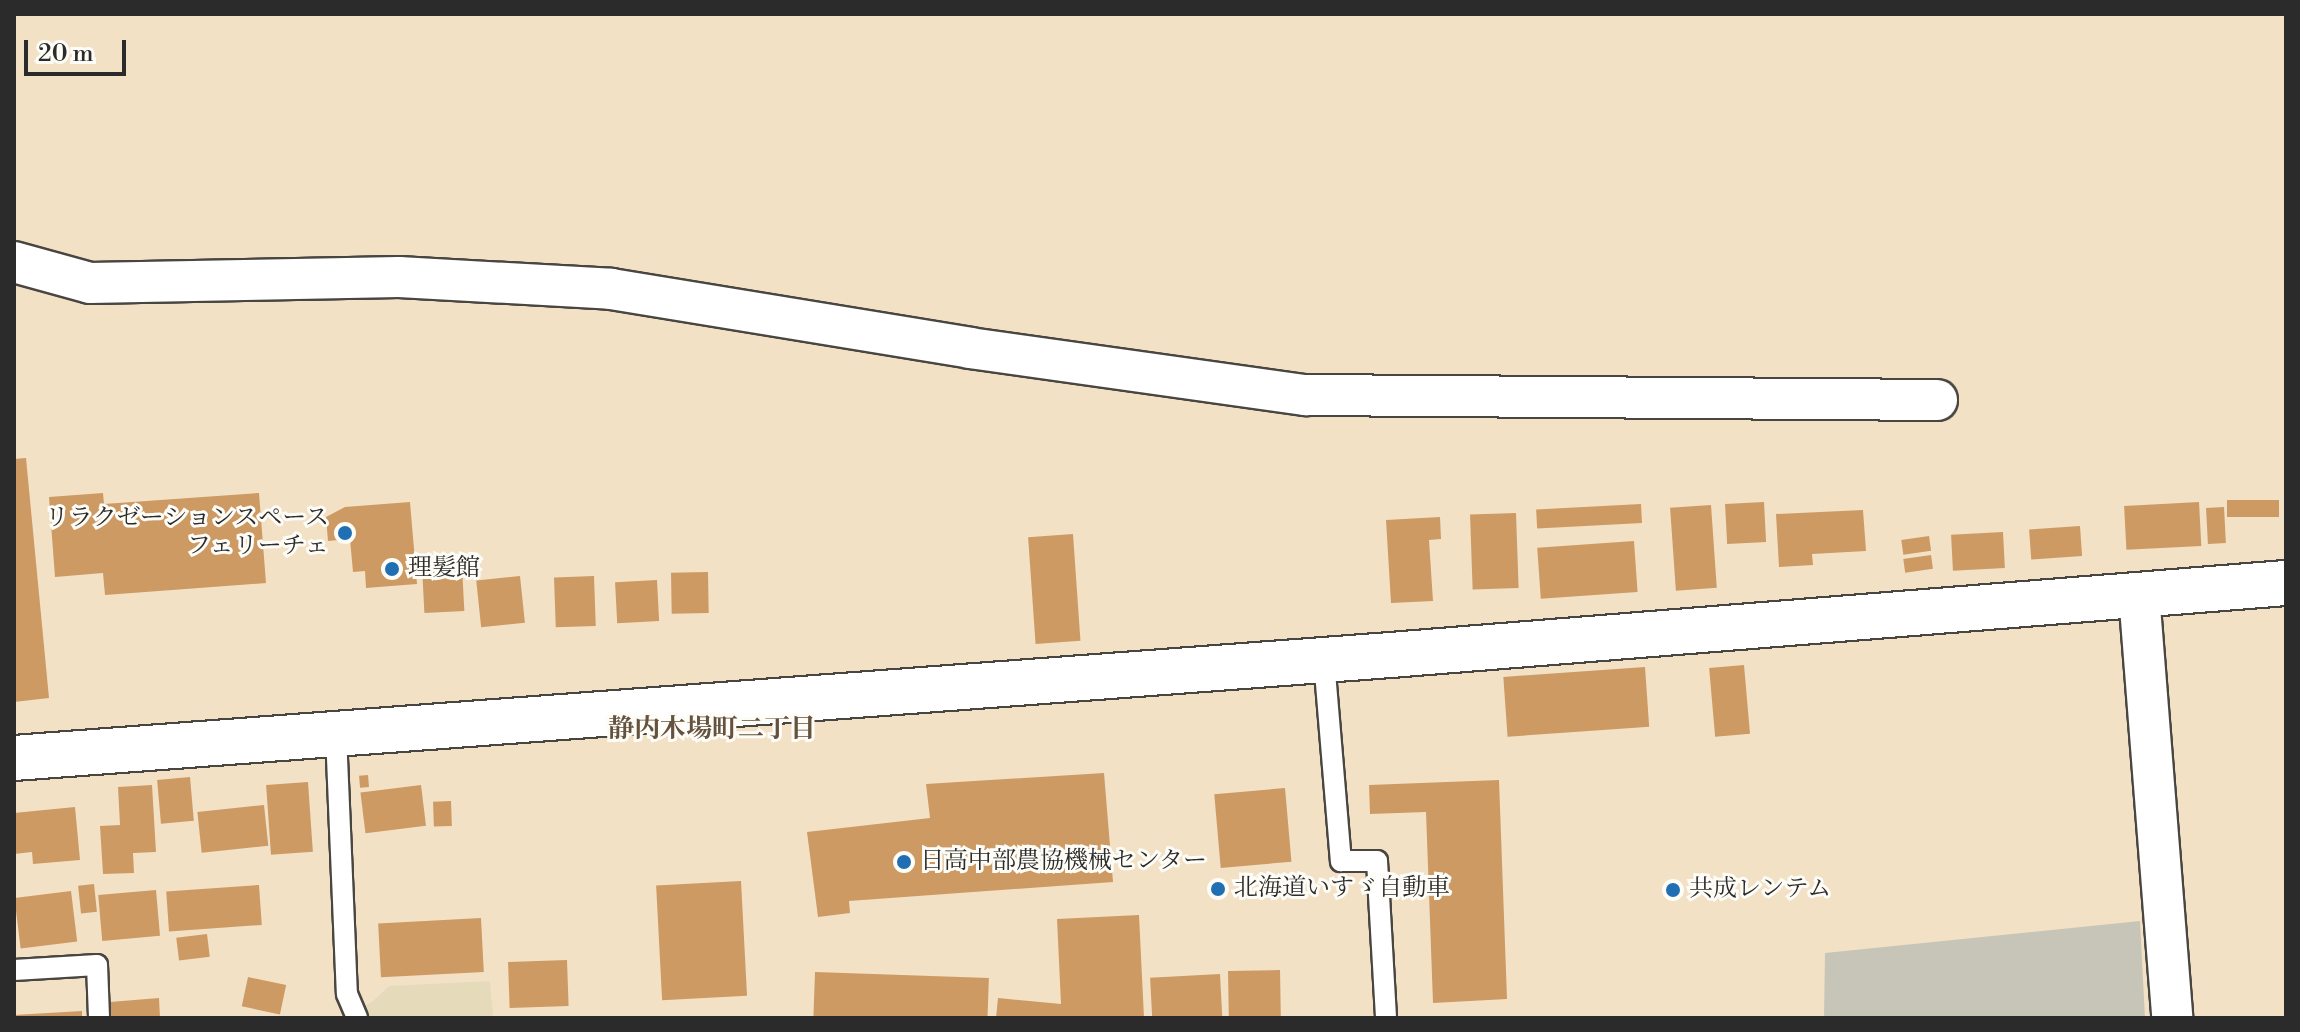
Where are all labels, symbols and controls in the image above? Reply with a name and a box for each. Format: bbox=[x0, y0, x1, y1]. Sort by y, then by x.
scale bar bbox=[28, 24, 130, 74]
text: 20 m bbox=[38, 39, 94, 69]
place label: リラクゼーションスペース フェリーチェ bbox=[42, 505, 329, 561]
marker: リラクゼーションスペース フェリーチェ bbox=[336, 524, 354, 542]
place label: 理髪館 bbox=[408, 555, 480, 583]
marker: 理髪館 bbox=[383, 560, 401, 578]
district label: 静内木場町二丁目 bbox=[608, 714, 816, 746]
place label: 日高中部農協機械センター bbox=[920, 848, 1208, 876]
marker: 日高中部農協機械センター bbox=[895, 853, 913, 871]
place label: 北海道いすゞ自動車 bbox=[1234, 875, 1450, 903]
place label: 共成レンテム bbox=[1689, 876, 1833, 904]
marker: 北海道いすゞ自動車 bbox=[1209, 880, 1227, 898]
marker: 共成レンテム bbox=[1664, 881, 1682, 899]

